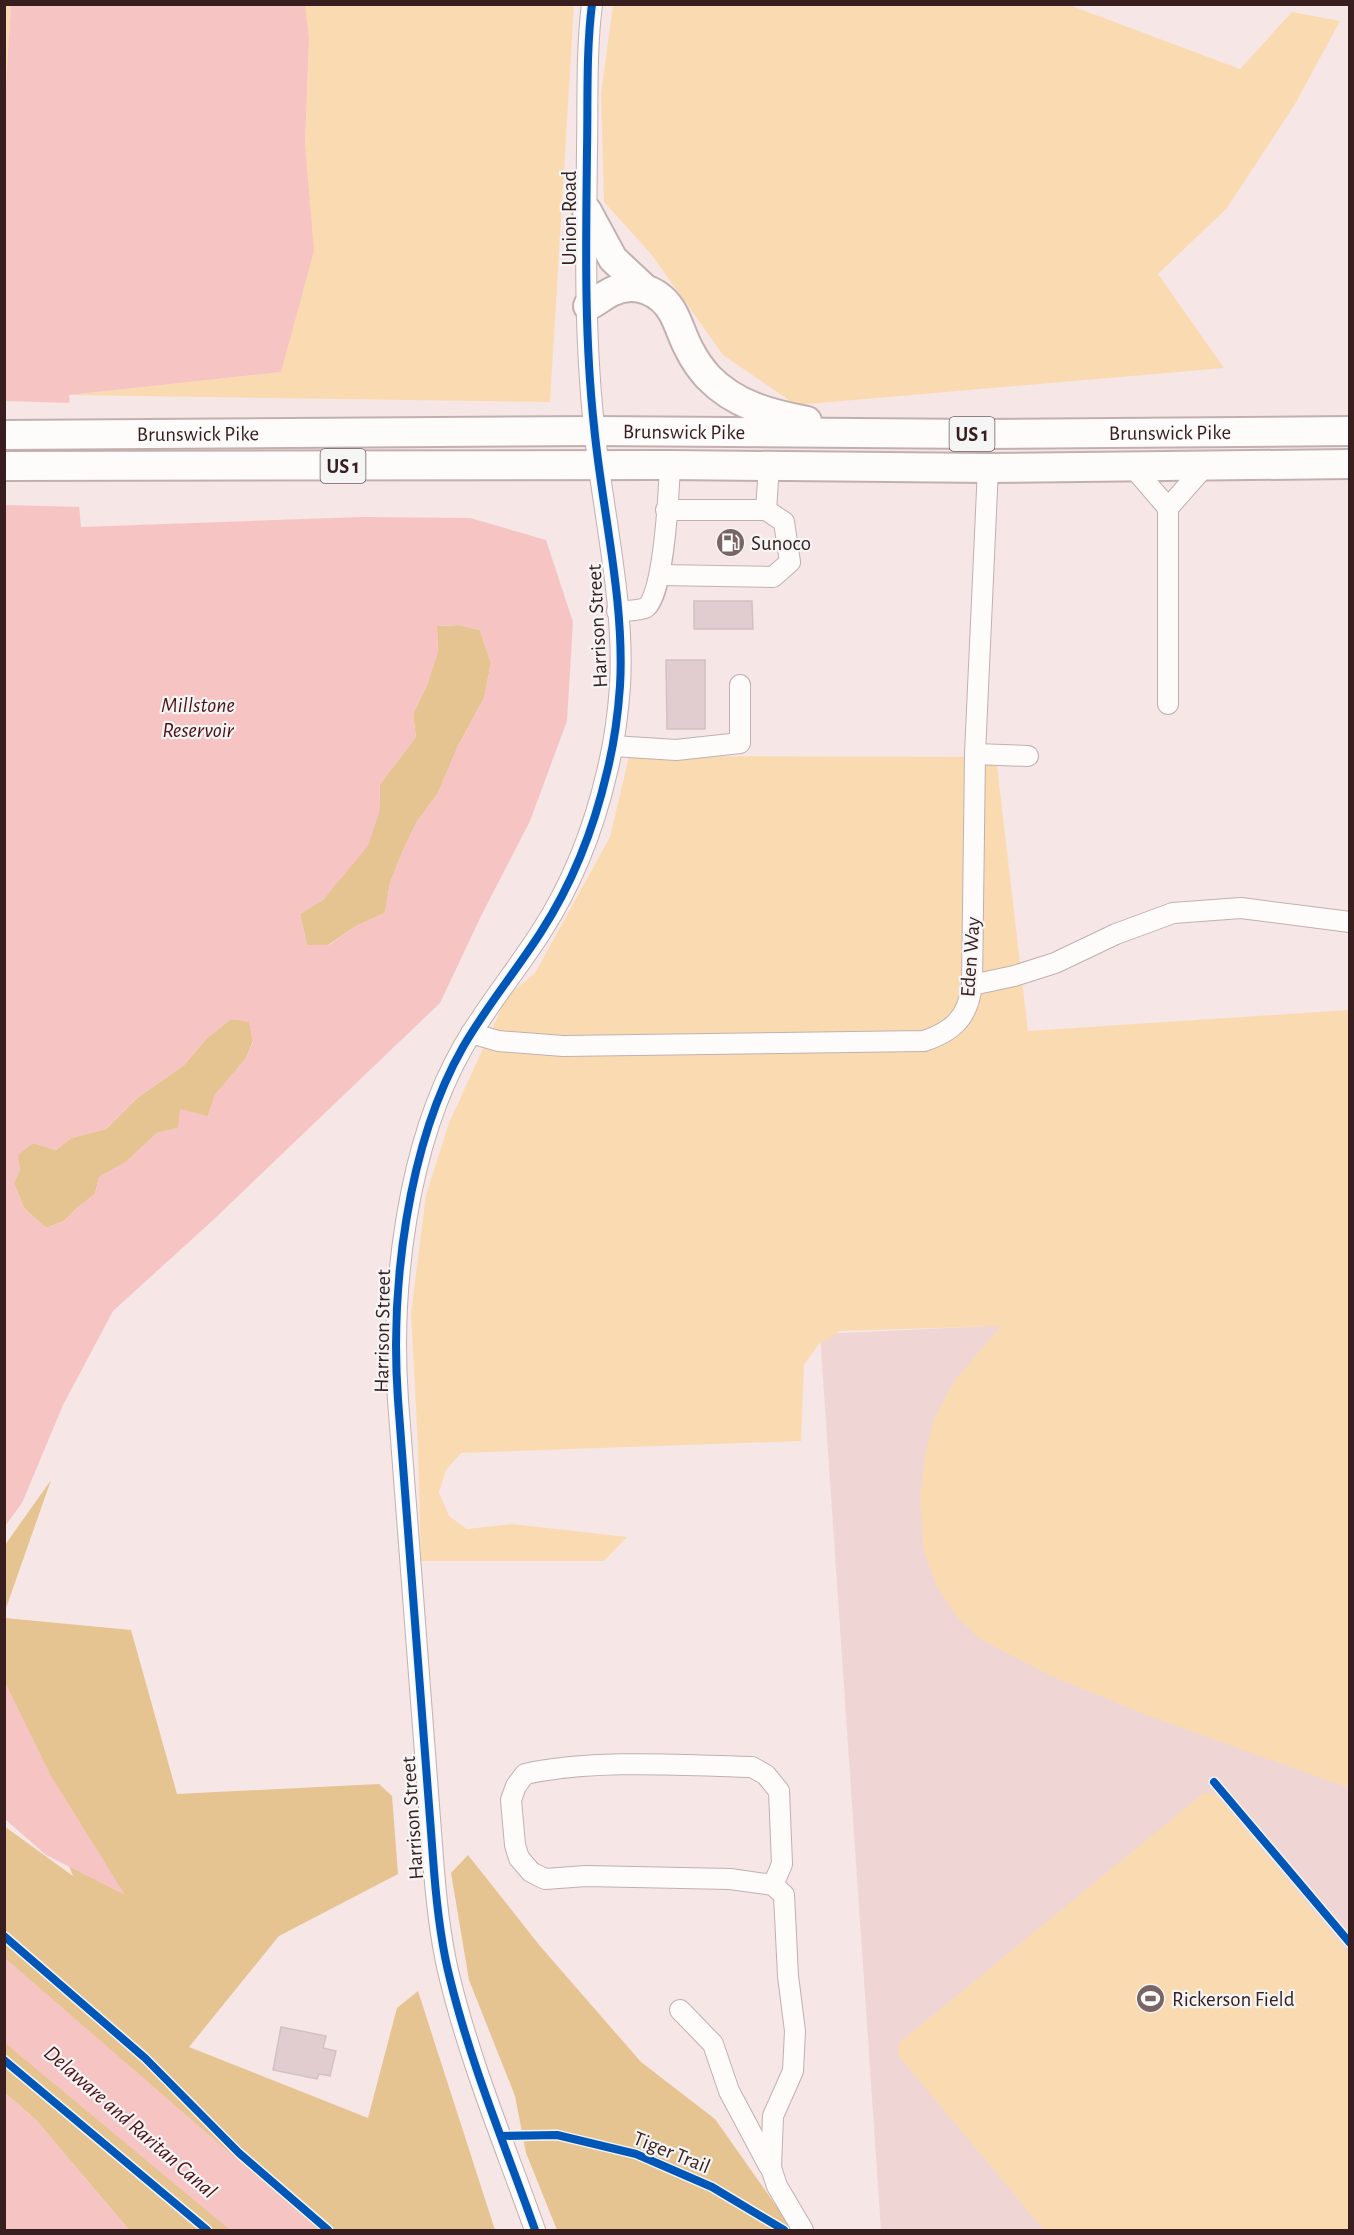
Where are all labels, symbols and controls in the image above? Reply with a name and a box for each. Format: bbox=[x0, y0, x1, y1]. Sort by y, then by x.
street label: Union Road bbox=[559, 170, 580, 265]
road number: US 1 bbox=[950, 417, 994, 451]
street label: Brunswick Pike bbox=[623, 421, 745, 443]
street label: Brunswick Pike bbox=[1109, 422, 1231, 444]
street label: Brunswick Pike bbox=[137, 423, 259, 445]
road number: US 1 bbox=[320, 449, 366, 483]
fuel station icon: Sunoco bbox=[714, 527, 746, 559]
place label: Sunoco bbox=[751, 533, 811, 554]
street label: Harrison Street bbox=[584, 563, 611, 688]
water label: Millstone Reservoir bbox=[161, 694, 235, 741]
street label: Eden Way bbox=[957, 916, 984, 998]
street label: Harrison Street bbox=[371, 1269, 394, 1393]
street label: Harrison Street bbox=[398, 1755, 427, 1880]
sports icon: Rickerson Field bbox=[1135, 1983, 1167, 2015]
place label: Rickerson Field bbox=[1172, 1989, 1295, 2010]
water label: Delaware and Raritan Canal bbox=[40, 2041, 221, 2202]
street label: Tiger Trail bbox=[630, 2128, 713, 2177]

